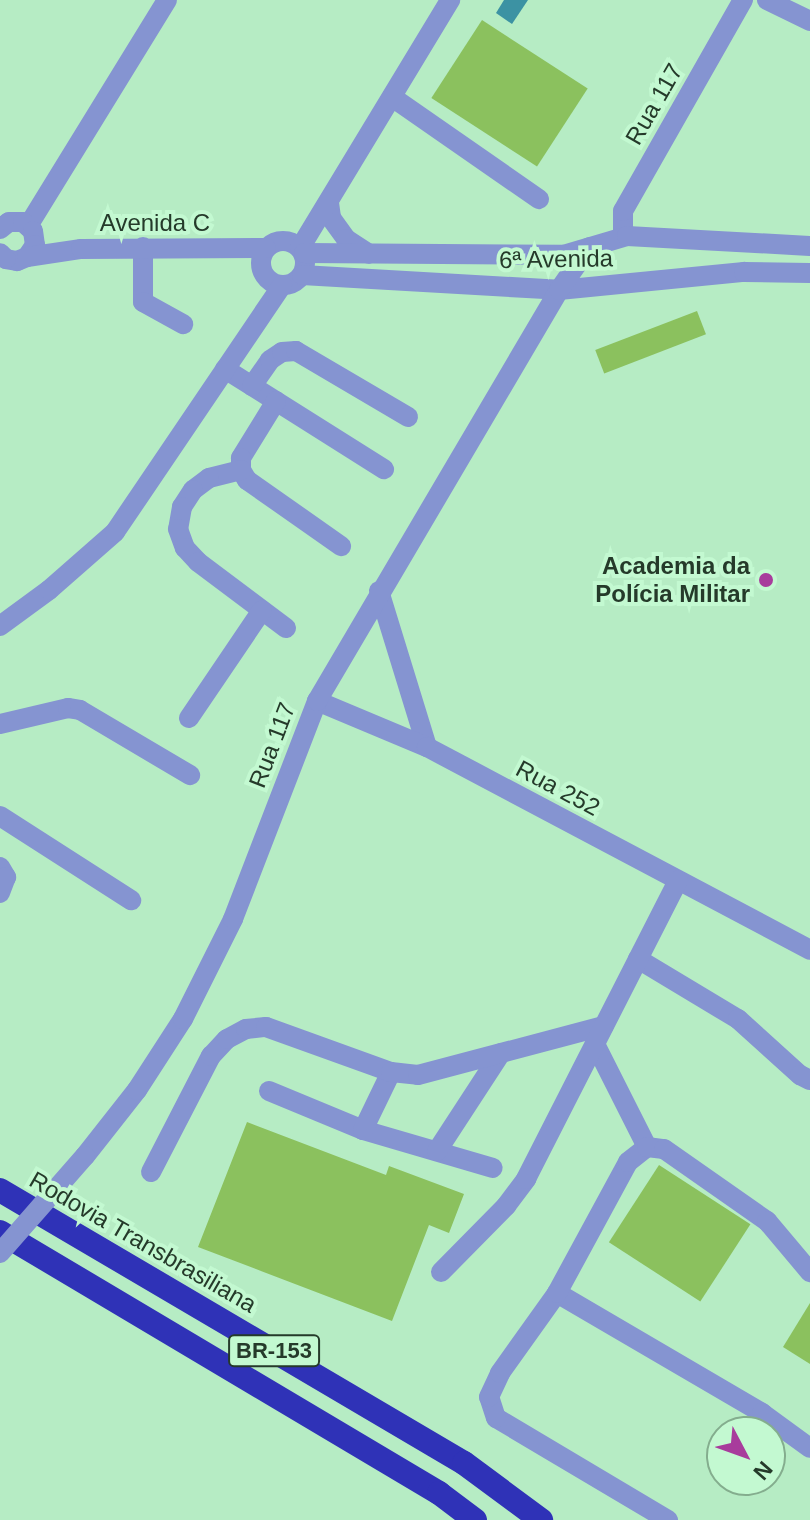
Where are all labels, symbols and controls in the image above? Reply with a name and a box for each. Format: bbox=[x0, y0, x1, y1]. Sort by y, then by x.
street label: Rua 117 bbox=[619, 58, 689, 150]
street label: Avenida C bbox=[100, 209, 210, 237]
street label: 6ª Avenida bbox=[498, 244, 614, 274]
place label: Academia da Polícia Militar bbox=[595, 552, 750, 608]
marker: Academia da Polícia Militar bbox=[757, 571, 775, 589]
street label: Rua 117 bbox=[243, 698, 301, 792]
street label: Rua 252 bbox=[511, 754, 605, 822]
street label: Rodovia Transbrasiliana bbox=[24, 1165, 262, 1319]
road number: BR-153 bbox=[228, 1333, 320, 1369]
north arrow bbox=[706, 1416, 786, 1496]
text: N bbox=[748, 1457, 778, 1485]

